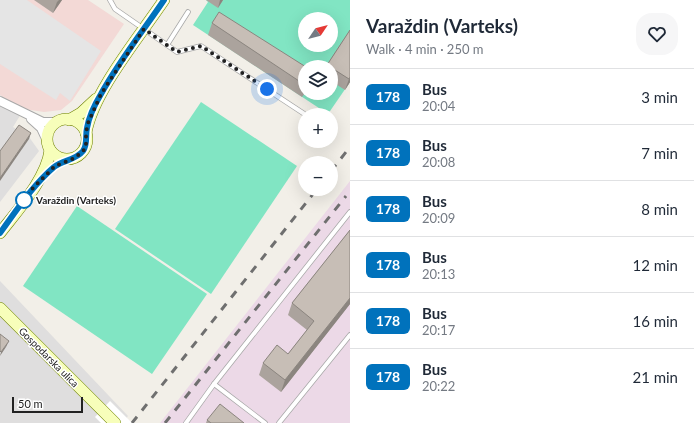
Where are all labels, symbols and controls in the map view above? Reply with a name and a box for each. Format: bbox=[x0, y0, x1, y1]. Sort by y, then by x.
north arrow bbox=[298, 12, 338, 52]
map controls bbox=[298, 12, 338, 196]
button: heart bbox=[636, 13, 678, 55]
text: Varaždin (Varteks) bbox=[366, 14, 518, 37]
text: Walk · 4 min · 250 m bbox=[366, 41, 484, 57]
button: layers bbox=[298, 60, 338, 100]
your location bbox=[257, 79, 277, 99]
text: Bus bbox=[422, 80, 447, 98]
text: 178 bbox=[376, 88, 400, 105]
text: 3 min bbox=[641, 88, 678, 106]
text: 20:04 bbox=[422, 98, 455, 114]
button: + bbox=[298, 108, 338, 148]
text: Bus bbox=[422, 136, 447, 154]
text: 178 bbox=[376, 144, 400, 161]
text: 7 min bbox=[641, 144, 678, 162]
text: 20:08 bbox=[422, 154, 455, 170]
button: − bbox=[298, 156, 338, 196]
marker: Varaždin (Varteks) bbox=[15, 191, 33, 209]
text: Bus bbox=[422, 192, 447, 210]
place label: Varaždin (Varteks) bbox=[35, 194, 116, 206]
text: 178 bbox=[376, 200, 400, 217]
text: 8 min bbox=[641, 200, 678, 218]
text: 20:09 bbox=[422, 210, 455, 226]
text: Bus bbox=[422, 248, 447, 266]
text: 178 bbox=[376, 256, 400, 273]
text: 12 min bbox=[632, 256, 678, 274]
text: 20:13 bbox=[422, 266, 455, 282]
text: Bus bbox=[422, 304, 447, 322]
text: 178 bbox=[376, 312, 400, 329]
text: 16 min bbox=[632, 312, 678, 330]
text: 20:17 bbox=[422, 322, 455, 338]
street label: Gospodarska ulica bbox=[17, 325, 81, 389]
text: Bus bbox=[422, 360, 447, 378]
text: 178 bbox=[376, 368, 400, 385]
text: 21 min bbox=[632, 368, 678, 386]
text: 20:22 bbox=[422, 378, 455, 394]
scale bar bbox=[12, 395, 83, 414]
text: 50 m bbox=[18, 397, 43, 410]

